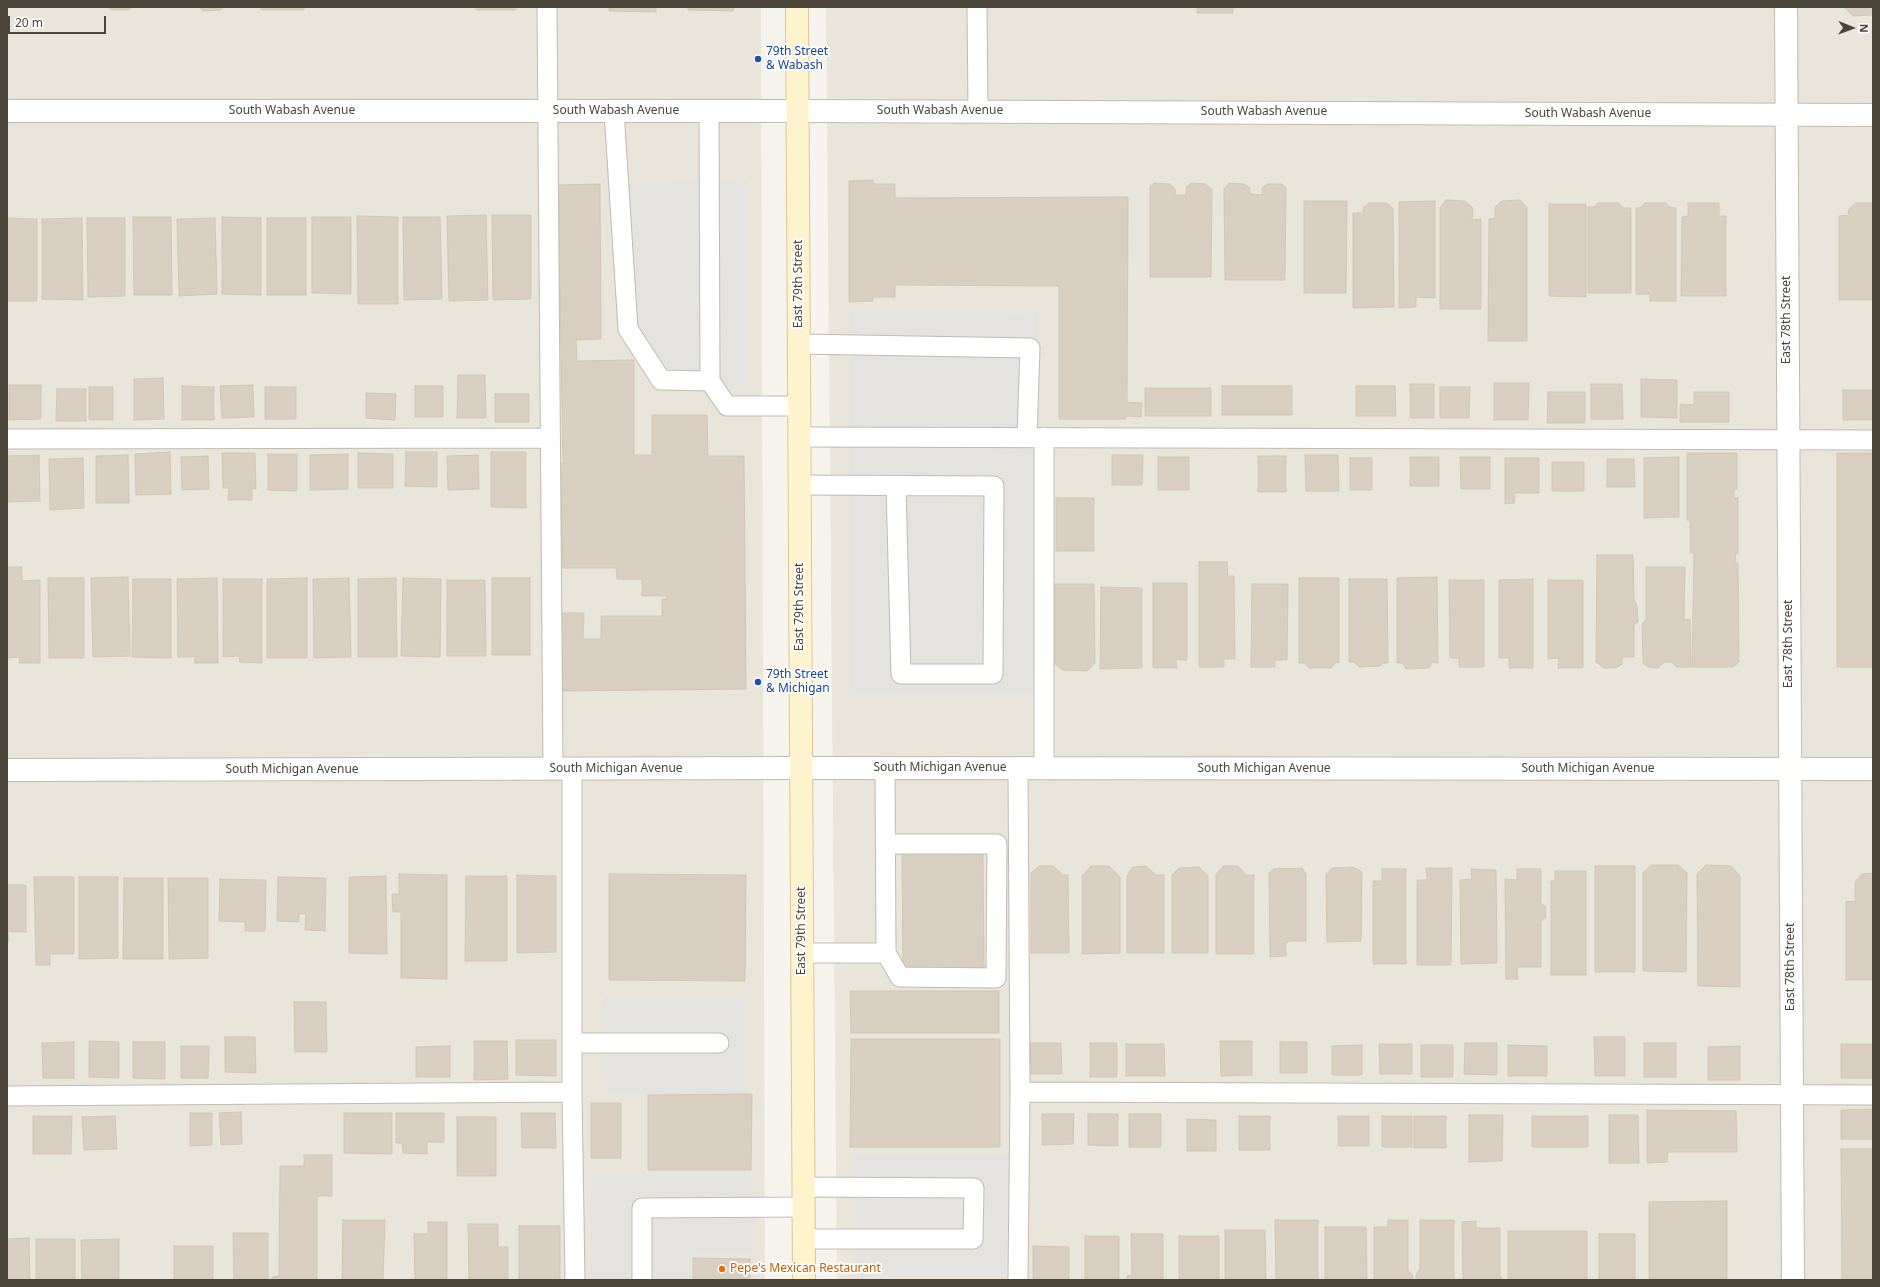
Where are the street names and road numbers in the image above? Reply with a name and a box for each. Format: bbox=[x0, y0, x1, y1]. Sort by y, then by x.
street label: South Wabash Avenue bbox=[229, 104, 355, 118]
street label: South Wabash Avenue bbox=[553, 104, 679, 118]
street label: South Wabash Avenue bbox=[877, 104, 1003, 118]
street label: South Wabash Avenue bbox=[1201, 105, 1327, 119]
street label: South Wabash Avenue bbox=[1525, 107, 1651, 121]
street label: East 79th Street bbox=[792, 240, 806, 328]
street label: East 78th Street bbox=[1780, 276, 1794, 364]
street label: East 79th Street bbox=[793, 563, 807, 651]
street label: East 78th Street bbox=[1782, 600, 1796, 688]
street label: South Michigan Avenue bbox=[873, 761, 1007, 775]
street label: South Michigan Avenue bbox=[549, 762, 683, 776]
street label: South Michigan Avenue bbox=[1197, 762, 1331, 776]
street label: South Michigan Avenue bbox=[1521, 762, 1655, 776]
street label: South Michigan Avenue bbox=[225, 763, 359, 777]
street label: East 79th Street bbox=[795, 887, 809, 975]
street label: East 78th Street bbox=[1784, 923, 1798, 1011]

